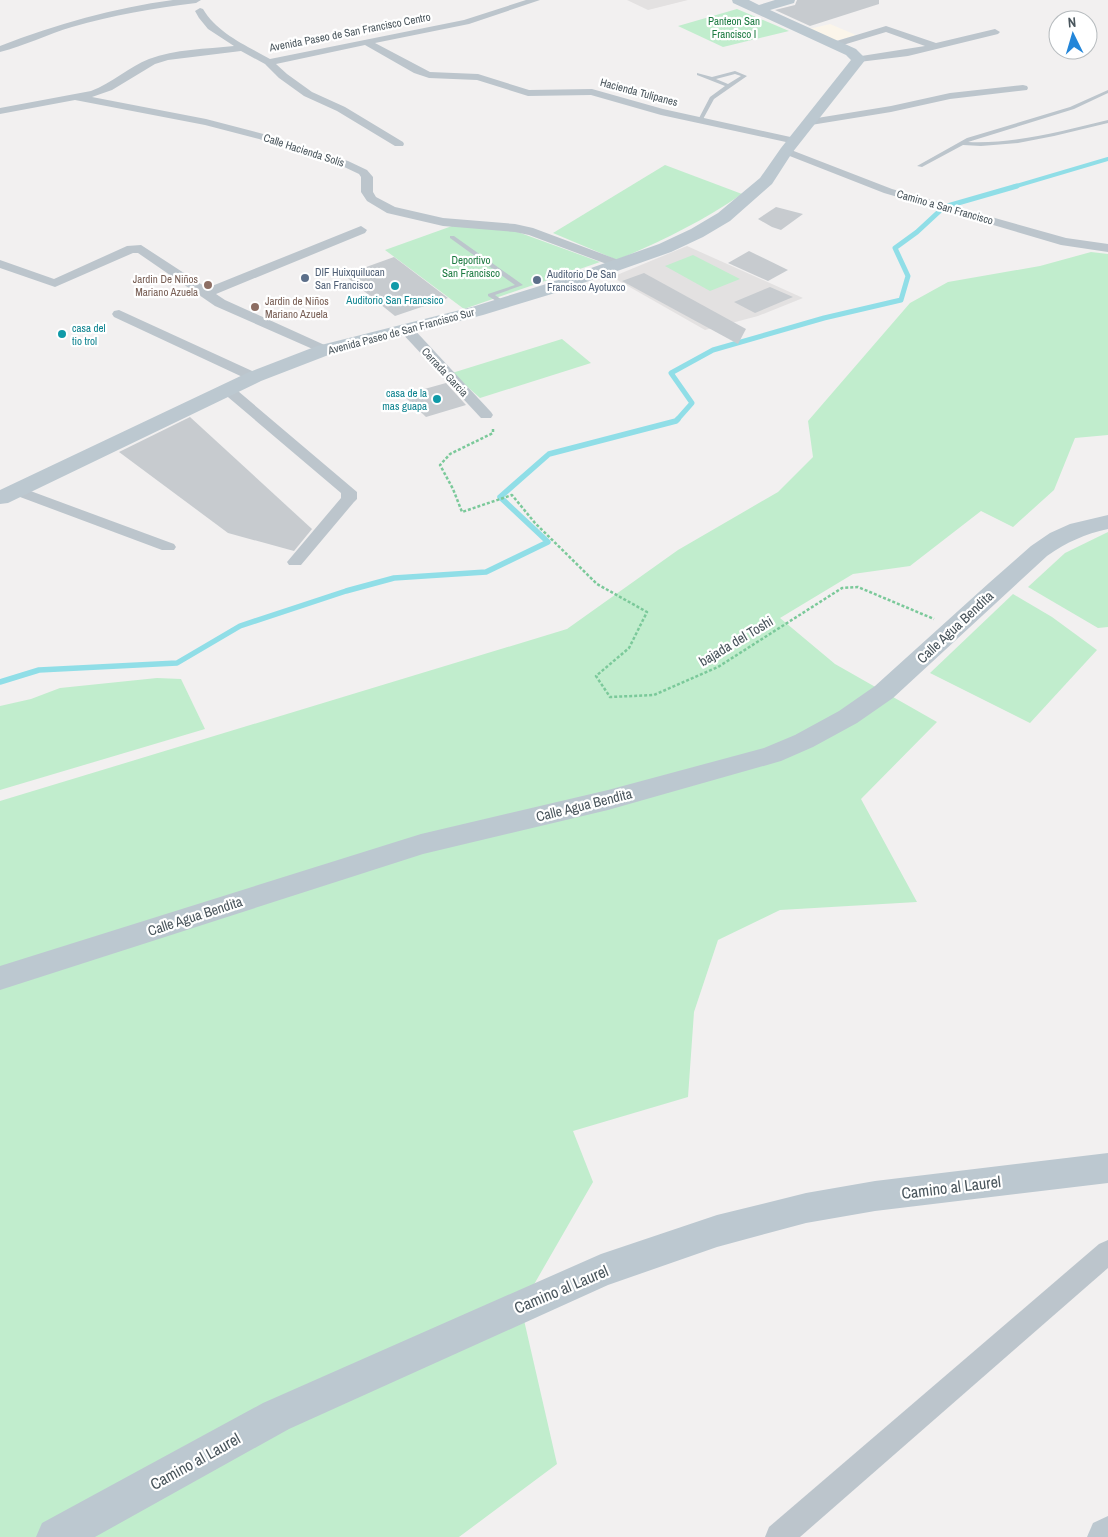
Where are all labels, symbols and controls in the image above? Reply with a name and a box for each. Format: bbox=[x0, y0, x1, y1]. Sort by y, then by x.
street label: Avenida Paseo de San Francisco Centro bbox=[267, 10, 432, 55]
north arrow bbox=[1048, 10, 1098, 60]
text: N bbox=[1067, 13, 1077, 31]
park label: Panteon San Francisco I bbox=[708, 14, 760, 41]
street label: Hacienda Tulipanes bbox=[599, 75, 680, 109]
street label: Calle Hacienda Solís bbox=[262, 130, 347, 170]
street label: Camino a San Francisco bbox=[895, 187, 995, 227]
park label: Deportivo San Francisco bbox=[442, 253, 500, 280]
place label: DIF Huixquilucan San Francisco bbox=[315, 265, 385, 292]
place label: Auditorio De San Francisco Ayotuxco bbox=[546, 267, 626, 294]
place label: Jardin De Niños Mariano Azuela bbox=[133, 272, 198, 299]
marker: DIF Huixquilucan San Francisco bbox=[299, 272, 311, 284]
marker: Auditorio De San Francisco Ayotuxco bbox=[531, 274, 543, 286]
marker: Jardin De Niños Mariano Azuela bbox=[202, 279, 214, 291]
marker: Auditorio San Francsico bbox=[389, 280, 401, 292]
place label: Auditorio San Francsico bbox=[345, 293, 444, 307]
place label: Jardin de Niños Mariano Azuela bbox=[265, 294, 329, 321]
marker: Jardin de Niños Mariano Azuela bbox=[249, 301, 261, 313]
street label: Avenida Paseo de San Francisco Sur bbox=[325, 305, 476, 358]
place label: casa del tio trol bbox=[72, 321, 106, 348]
marker: casa del tio trol bbox=[56, 328, 68, 340]
street label: Cerrada Garcia bbox=[419, 344, 471, 400]
place label: casa de la mas guapa bbox=[382, 386, 427, 413]
marker: casa de la mas guapa bbox=[431, 393, 443, 405]
street label: Calle Agua Bendita bbox=[913, 586, 998, 667]
street label: bajada del Toshi bbox=[696, 612, 776, 670]
street label: Calle Agua Bendita bbox=[534, 784, 634, 826]
street label: Calle Agua Bendita bbox=[145, 892, 245, 940]
street label: Camino al Laurel bbox=[900, 1170, 1002, 1204]
street label: Camino al Laurel bbox=[511, 1259, 611, 1319]
street label: Camino al Laurel bbox=[146, 1427, 244, 1495]

